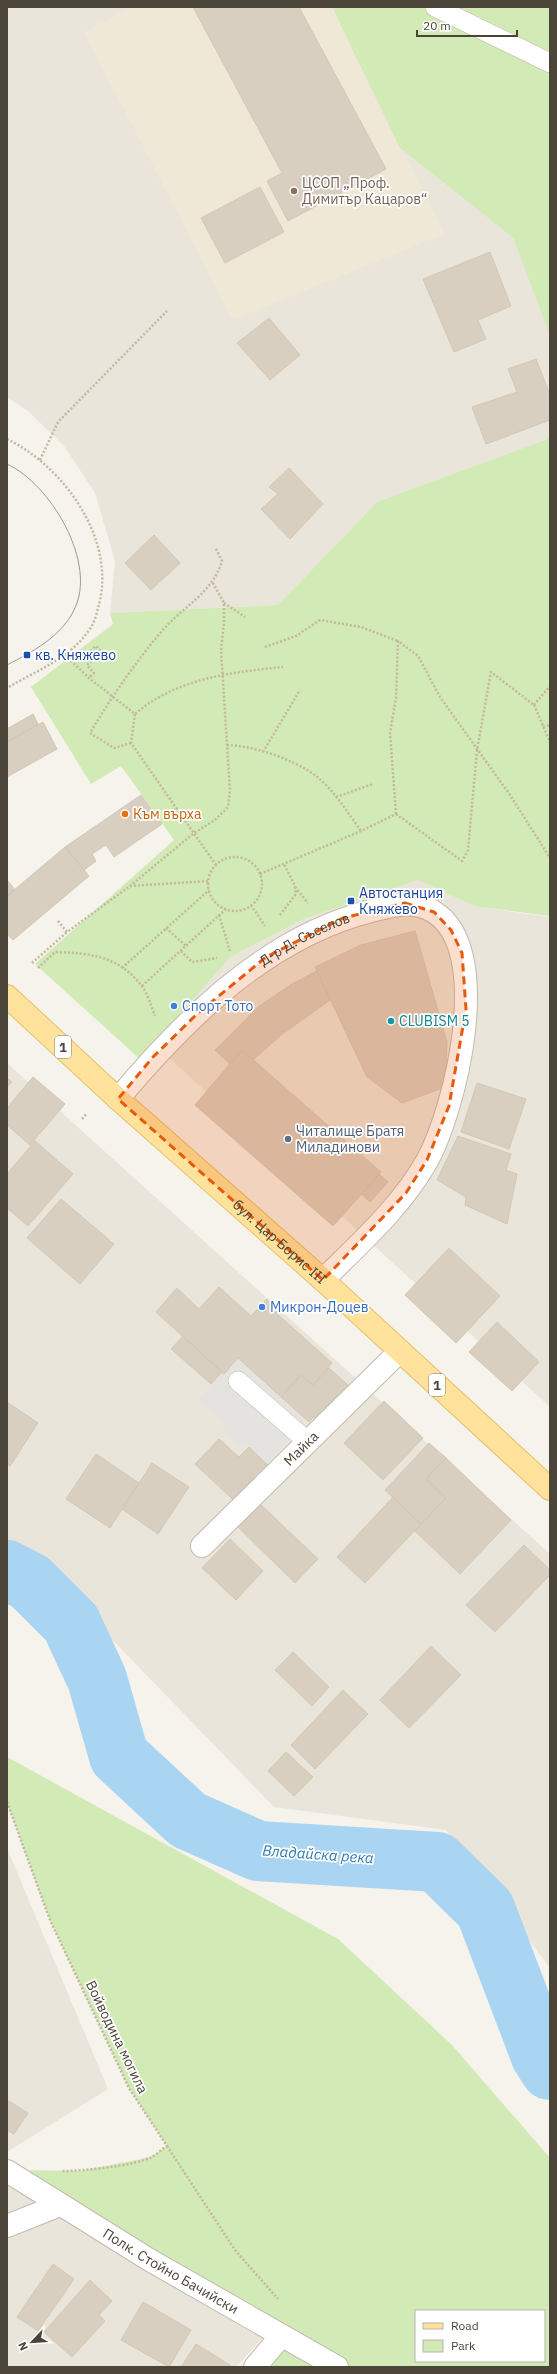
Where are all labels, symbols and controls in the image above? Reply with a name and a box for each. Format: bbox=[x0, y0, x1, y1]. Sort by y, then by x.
scale bar bbox=[417, 12, 517, 38]
text: 20 m bbox=[423, 18, 451, 33]
place label: ЦСОП „Проф. Димитър Кацаров“ bbox=[302, 174, 428, 208]
marker: ЦСОП „Проф. Димитър Кацаров“ bbox=[289, 186, 299, 196]
place label: кв. Княжево bbox=[35, 646, 116, 664]
marker: кв. Княжево bbox=[22, 650, 32, 660]
place label: Към върха bbox=[133, 805, 202, 823]
marker: Към върха bbox=[120, 809, 130, 819]
place label: Автостанция Княжево bbox=[359, 884, 443, 918]
marker: Автостанция Княжево bbox=[346, 896, 356, 906]
street label: Д-р Д. Съселов bbox=[256, 909, 352, 970]
place label: Спорт Тото bbox=[182, 997, 254, 1015]
marker: Спорт Тото bbox=[169, 1001, 179, 1011]
place label: CLUBISM 5 bbox=[399, 1012, 470, 1030]
marker: CLUBISM 5 bbox=[386, 1016, 396, 1026]
road number: 1 bbox=[55, 1036, 71, 1058]
place label: Читалище Братя Миладинови bbox=[296, 1122, 404, 1156]
marker: Читалище Братя Миладинови bbox=[283, 1134, 293, 1144]
street label: бул. Цар Борис III bbox=[229, 1196, 330, 1288]
place label: Микрон-Доцев bbox=[270, 1298, 369, 1316]
marker: Микрон-Доцев bbox=[257, 1302, 267, 1312]
road number: 1 bbox=[429, 1374, 445, 1396]
street label: Майка bbox=[280, 1427, 323, 1470]
water label: Владайска река bbox=[262, 1841, 375, 1867]
street label: Войводина могила bbox=[82, 1977, 152, 2097]
street label: Полк. Стойно Бачийски bbox=[100, 2224, 242, 2318]
legend bbox=[415, 2310, 545, 2362]
text: Road bbox=[451, 2318, 479, 2333]
north arrow bbox=[12, 2322, 52, 2362]
text: Park bbox=[451, 2338, 476, 2353]
text: N bbox=[15, 2340, 31, 2353]

